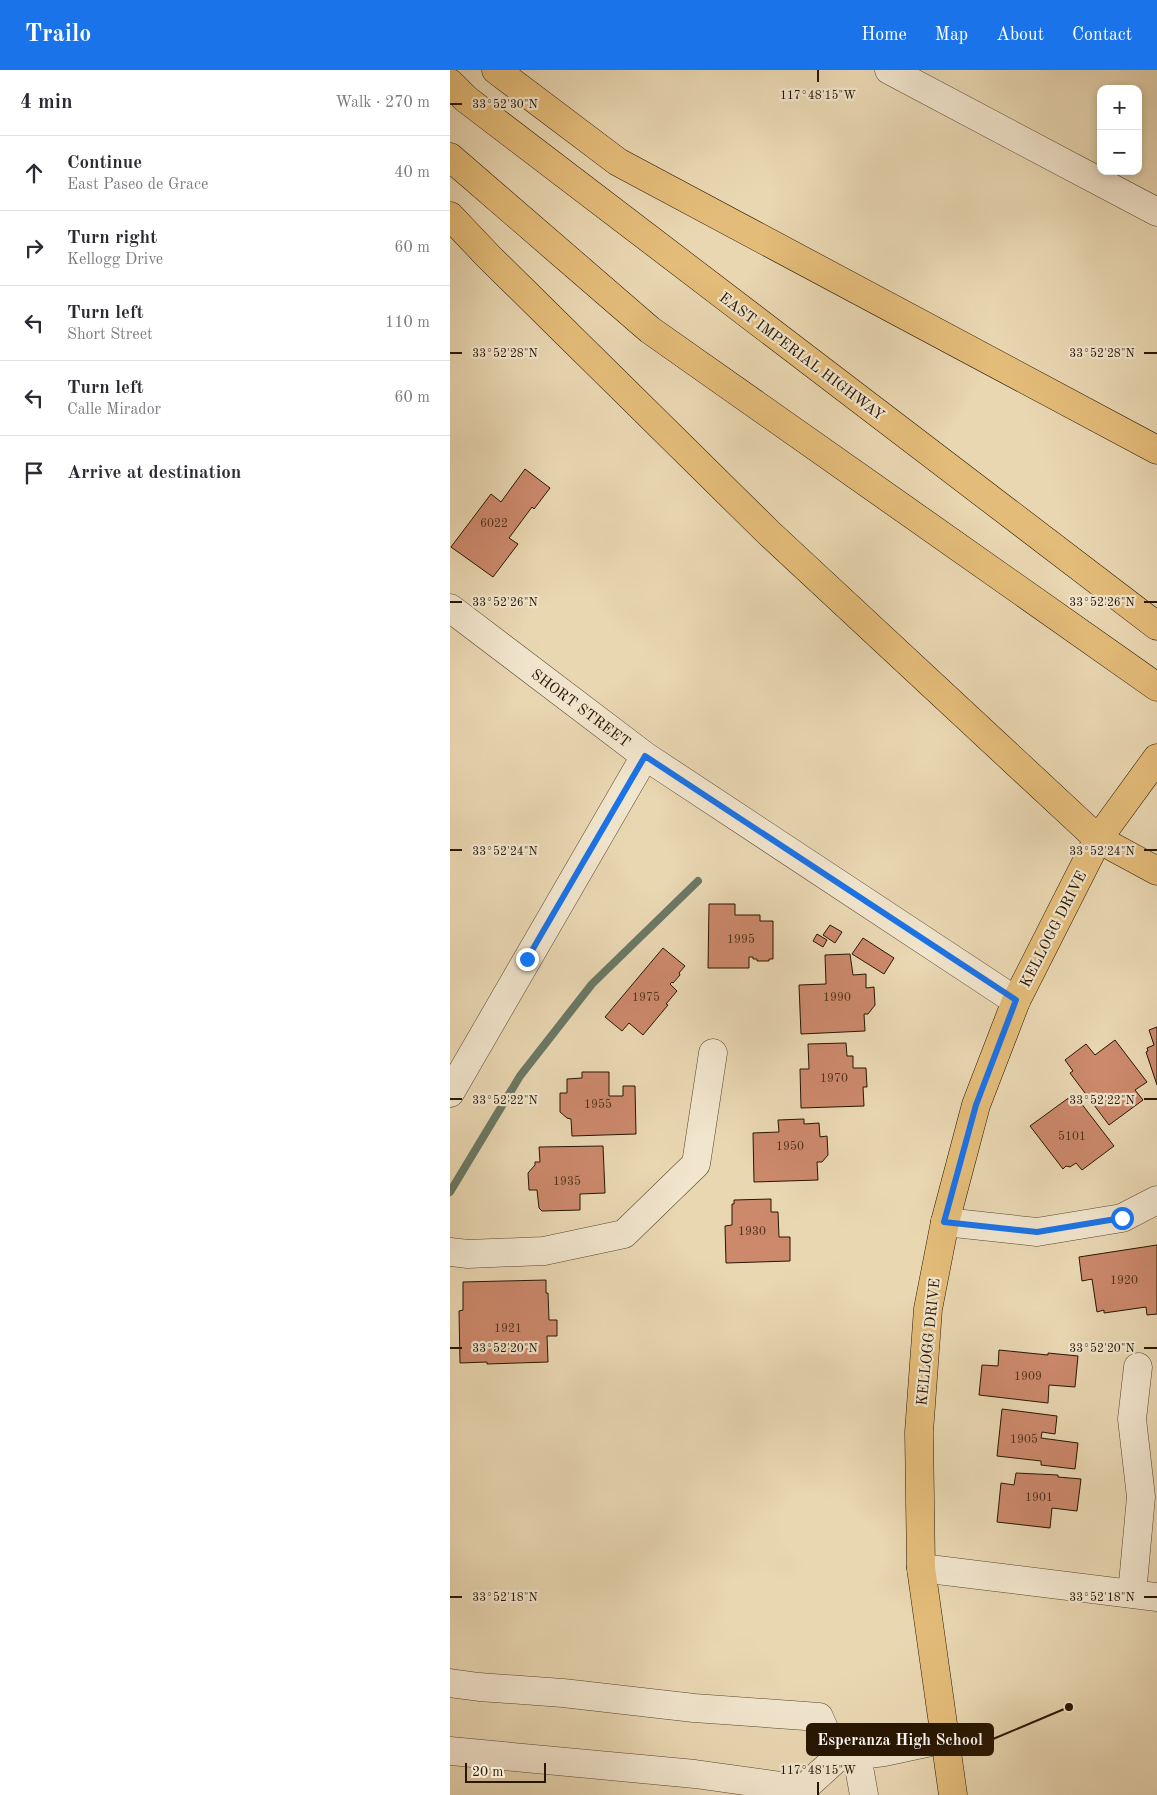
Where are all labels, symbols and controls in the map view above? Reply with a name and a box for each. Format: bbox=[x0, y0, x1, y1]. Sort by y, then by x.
text: Trailo bbox=[25, 23, 91, 47]
text: Home bbox=[861, 26, 907, 44]
text: Map bbox=[935, 26, 968, 44]
text: About bbox=[996, 26, 1044, 44]
text: Contact bbox=[1072, 26, 1132, 44]
map controls bbox=[1097, 85, 1142, 175]
button: + bbox=[1097, 85, 1142, 130]
text: 117°48'15"W bbox=[780, 89, 856, 102]
text: 4 min bbox=[20, 92, 73, 113]
text: Walk · 270 m bbox=[335, 95, 430, 111]
text: 33°52'30"N bbox=[472, 98, 538, 111]
button: − bbox=[1097, 130, 1142, 175]
text: Continue bbox=[67, 154, 142, 173]
icon: ahead bbox=[20, 159, 48, 187]
text: 40 m bbox=[394, 165, 430, 181]
text: East Paseo de Grace bbox=[67, 177, 208, 193]
text: Turn right bbox=[67, 229, 157, 248]
icon: right bbox=[20, 234, 48, 262]
text: 60 m bbox=[394, 240, 430, 256]
text: Kellogg Drive bbox=[67, 252, 163, 268]
street label: EAST IMPERIAL HIGHWAY bbox=[716, 290, 886, 424]
text: Turn left bbox=[67, 304, 144, 323]
icon: left bbox=[20, 309, 48, 337]
text: 110 m bbox=[385, 315, 430, 331]
text: Short Street bbox=[67, 327, 153, 343]
text: 33°52'28"N bbox=[472, 347, 538, 360]
text: 33°52'28"N bbox=[1069, 347, 1135, 360]
text: Turn left bbox=[67, 379, 144, 398]
icon: left bbox=[20, 384, 48, 412]
text: 60 m bbox=[394, 390, 430, 406]
text: Calle Mirador bbox=[67, 402, 161, 418]
icon: arrive bbox=[20, 459, 48, 487]
text: Arrive at destination bbox=[67, 464, 241, 483]
house number: 6022 bbox=[480, 518, 508, 530]
text: 33°52'26"N bbox=[472, 596, 538, 609]
text: 33°52'26"N bbox=[1069, 596, 1135, 609]
street label: SHORT STREET bbox=[528, 667, 632, 751]
text: 33°52'24"N bbox=[472, 845, 538, 858]
text: 33°52'24"N bbox=[1069, 845, 1135, 858]
street label: KELLOGG DRIVE bbox=[1019, 869, 1090, 990]
house number: 1995 bbox=[727, 933, 755, 946]
route end bbox=[516, 948, 539, 971]
house number: 1975 bbox=[632, 991, 660, 1004]
house number: 1990 bbox=[823, 992, 851, 1004]
house number: 1970 bbox=[820, 1073, 848, 1085]
text: 33°52'22"N bbox=[472, 1094, 538, 1107]
text: 33°52'22"N bbox=[1069, 1094, 1135, 1107]
house number: 1955 bbox=[584, 1098, 612, 1111]
house number: 5101 bbox=[1058, 1130, 1086, 1143]
house number: 1950 bbox=[776, 1140, 804, 1153]
house number: 1935 bbox=[553, 1175, 581, 1188]
route start bbox=[1111, 1207, 1134, 1230]
house number: 1930 bbox=[738, 1226, 766, 1238]
house number: 1920 bbox=[1110, 1275, 1138, 1287]
street label: KELLOGG DRIVE bbox=[915, 1278, 944, 1407]
house number: 1921 bbox=[494, 1323, 522, 1335]
text: 33°52'20"N bbox=[472, 1342, 538, 1355]
text: 33°52'20"N bbox=[1069, 1342, 1135, 1355]
house number: 1909 bbox=[1014, 1371, 1042, 1383]
house number: 1905 bbox=[1010, 1433, 1038, 1446]
house number: 1901 bbox=[1025, 1492, 1053, 1504]
text: 33°52'18"N bbox=[472, 1591, 538, 1604]
text: 33°52'18"N bbox=[1069, 1591, 1135, 1604]
callout: Esperanza High School bbox=[807, 1724, 993, 1755]
text: Esperanza High School bbox=[817, 1733, 983, 1749]
scale bar bbox=[465, 1760, 546, 1783]
text: 117°48'15"W bbox=[780, 1764, 856, 1777]
text: 20 m bbox=[472, 1765, 503, 1779]

